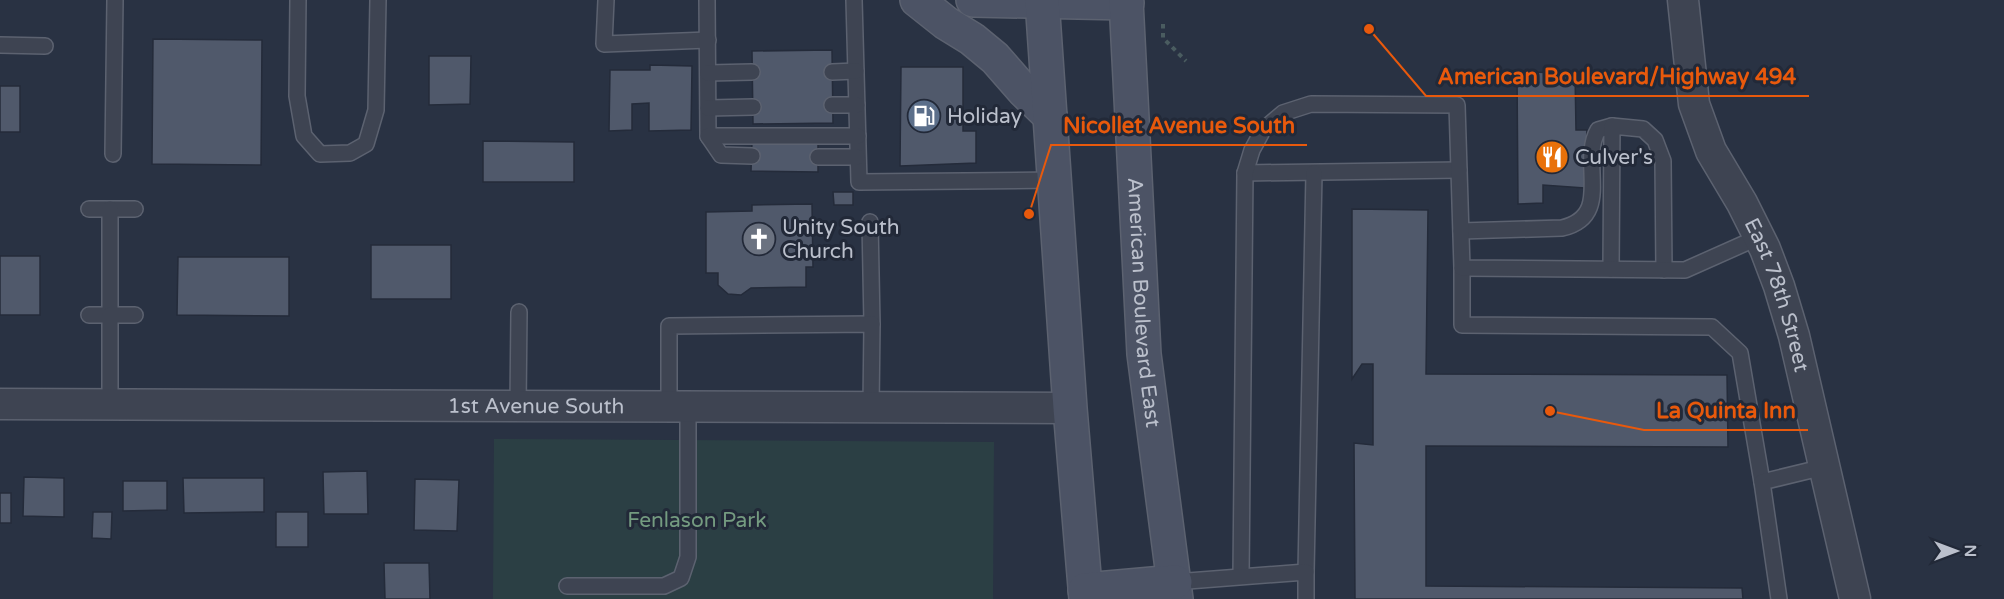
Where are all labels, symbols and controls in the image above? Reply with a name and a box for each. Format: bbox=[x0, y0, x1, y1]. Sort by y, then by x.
callout: American Boulevard/Highway 494 bbox=[1426, 56, 1809, 96]
text: American Boulevard/Highway 494 bbox=[1438, 64, 1797, 90]
fuel station icon: Holiday bbox=[906, 98, 942, 134]
place label: Holiday bbox=[947, 104, 1022, 129]
callout: Nicollet Avenue South bbox=[1051, 105, 1307, 145]
text: Nicollet Avenue South bbox=[1063, 113, 1295, 139]
restaurant icon: Culver's bbox=[1534, 139, 1570, 175]
place label: Culver's bbox=[1575, 145, 1653, 170]
street label: American Boulevard East bbox=[1122, 177, 1165, 429]
street label: East 78th Street bbox=[1739, 214, 1814, 374]
place label: Unity South Church bbox=[782, 215, 900, 264]
church icon: Unity South Church bbox=[741, 221, 777, 257]
callout: La Quinta Inn bbox=[1644, 390, 1808, 430]
street label: 1st Avenue South bbox=[448, 394, 624, 419]
text: La Quinta Inn bbox=[1656, 398, 1796, 424]
park label: Fenlason Park bbox=[627, 508, 767, 533]
north arrow bbox=[1926, 521, 1986, 581]
text: N bbox=[1960, 545, 1980, 557]

